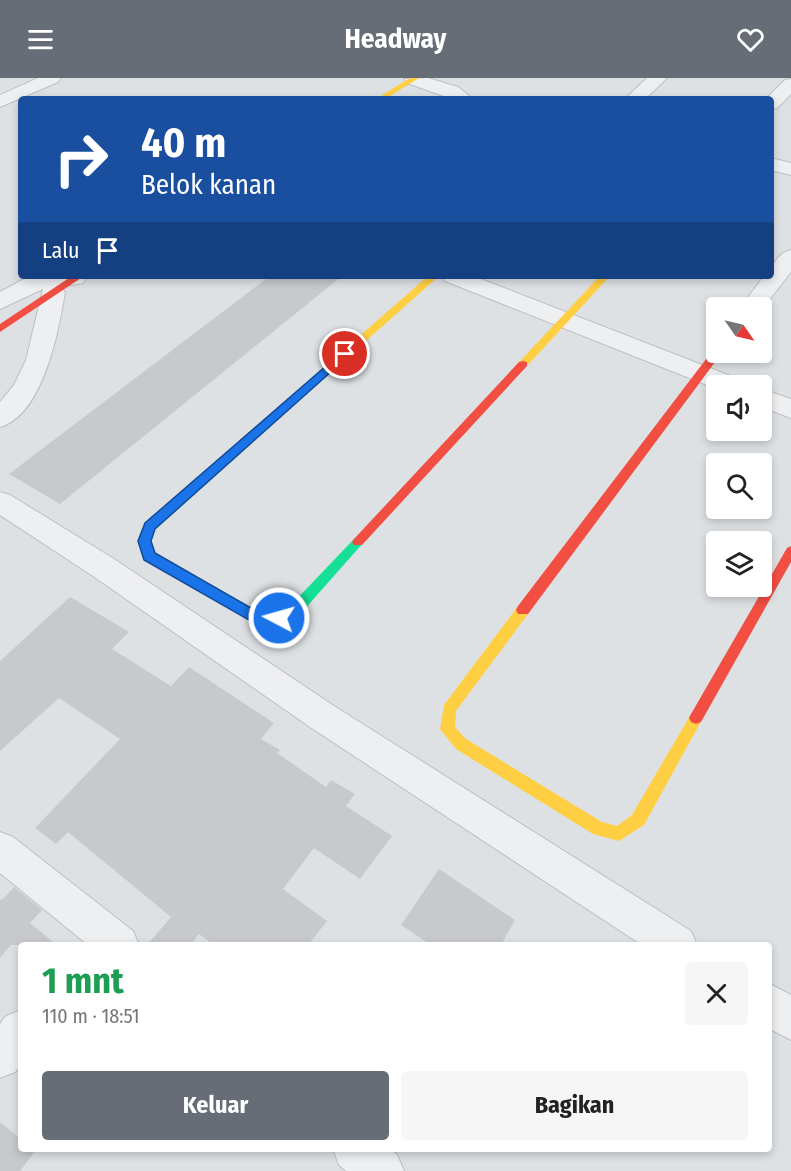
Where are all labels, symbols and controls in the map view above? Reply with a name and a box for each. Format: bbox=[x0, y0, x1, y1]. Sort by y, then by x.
icon: menu bbox=[24, 23, 57, 56]
text: Headway bbox=[345, 23, 446, 55]
icon: heart bbox=[734, 23, 767, 56]
text: 40 m bbox=[141, 118, 226, 168]
icon: right bbox=[42, 120, 120, 198]
text: Belok kanan bbox=[141, 169, 276, 201]
icon: arrive bbox=[91, 234, 124, 267]
text: Lalu bbox=[42, 237, 79, 264]
north arrow bbox=[706, 297, 772, 363]
map controls bbox=[706, 297, 772, 597]
pin bbox=[319, 328, 370, 379]
icon: arrive bbox=[328, 337, 361, 370]
button: sound bbox=[706, 375, 772, 441]
button: search bbox=[706, 453, 772, 519]
button: layers bbox=[706, 531, 772, 597]
position arrow bbox=[247, 586, 311, 650]
text: 1 mnt bbox=[42, 959, 124, 1003]
button: close bbox=[685, 962, 748, 1025]
text: 110 m · 18:51 bbox=[42, 1004, 140, 1028]
button: Keluar bbox=[42, 1071, 389, 1140]
button: Bagikan bbox=[401, 1071, 748, 1140]

